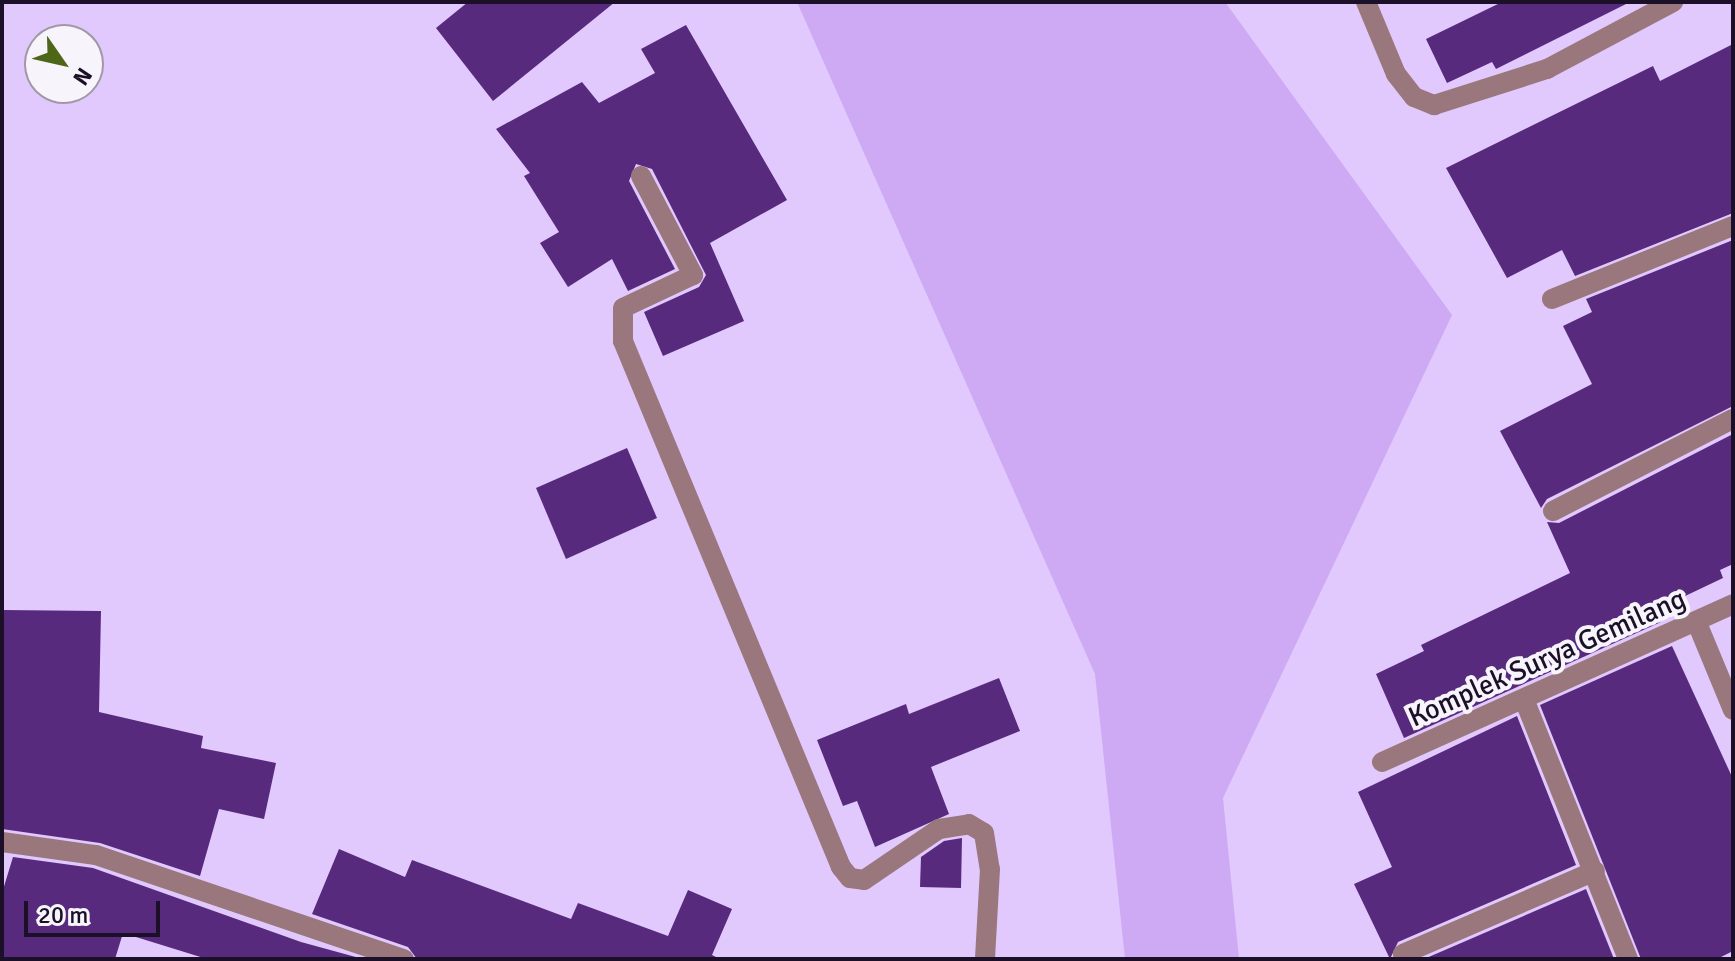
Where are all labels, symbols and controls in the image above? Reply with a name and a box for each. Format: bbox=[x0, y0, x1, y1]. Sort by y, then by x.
north arrow bbox=[24, 24, 104, 104]
text: N bbox=[67, 63, 98, 90]
street label: Komplek Surya Gemilang bbox=[1403, 582, 1691, 734]
scale bar bbox=[28, 885, 164, 935]
text: 20 m bbox=[38, 900, 88, 930]

